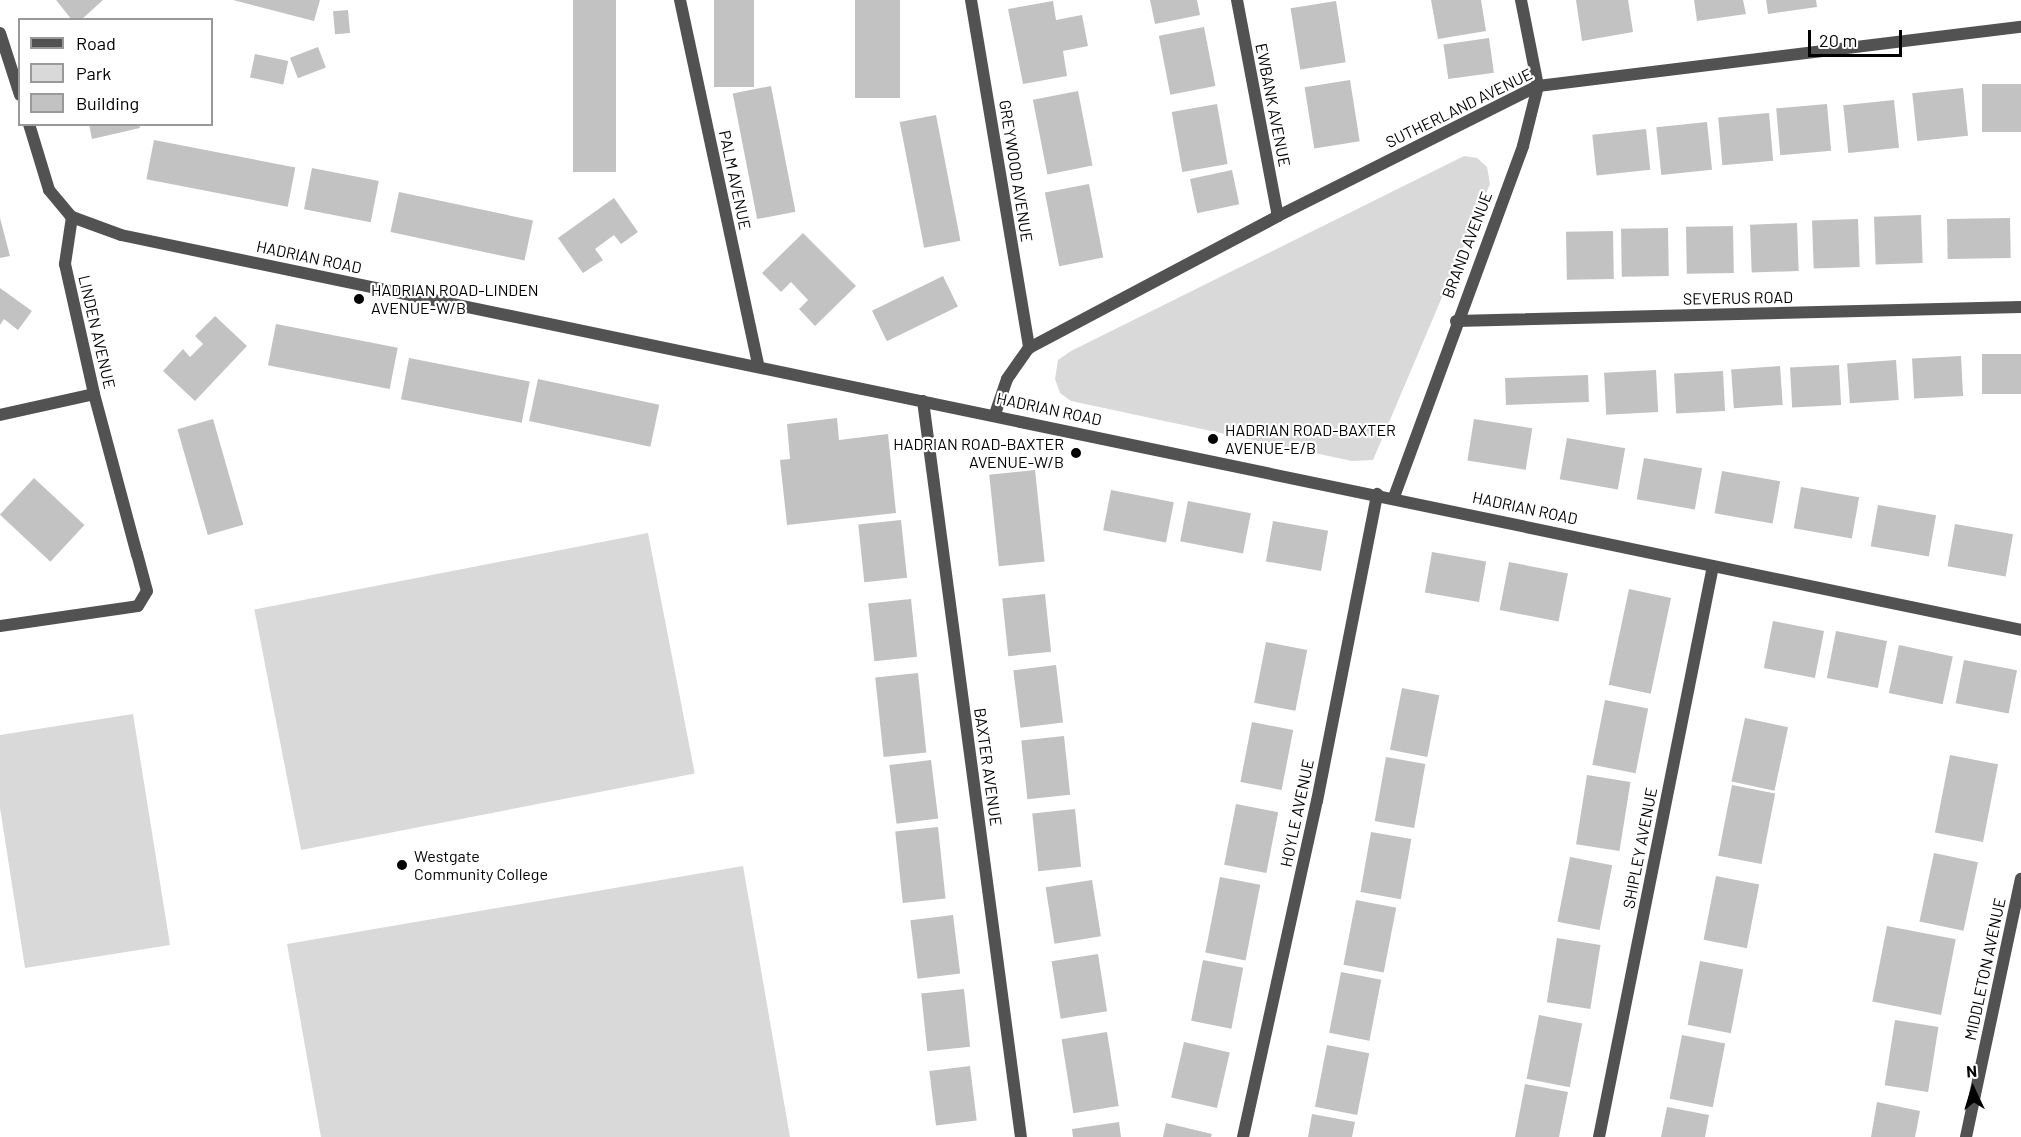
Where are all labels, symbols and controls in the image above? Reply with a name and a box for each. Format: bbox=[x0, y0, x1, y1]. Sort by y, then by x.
legend bbox=[18, 18, 213, 126]
scale bar bbox=[1811, 18, 1906, 56]
text: 20 m bbox=[1819, 29, 1857, 51]
text: Road bbox=[76, 32, 116, 54]
street label: EWBANK AVENUE bbox=[1252, 42, 1294, 168]
text: Park bbox=[76, 62, 111, 84]
street label: SUTHERLAND AVENUE bbox=[1383, 64, 1535, 152]
text: Building bbox=[76, 92, 139, 114]
street label: GREYWOOD AVENUE bbox=[995, 99, 1037, 243]
street label: PALM AVENUE bbox=[715, 128, 755, 232]
street label: BRAND AVENUE bbox=[1438, 189, 1496, 301]
street label: HADRIAN ROAD bbox=[255, 236, 363, 278]
street label: LINDEN AVENUE bbox=[75, 273, 119, 391]
place label: HADRIAN ROAD-LINDEN AVENUE-W/B bbox=[371, 280, 539, 318]
street label: SEVERUS ROAD bbox=[1683, 287, 1793, 309]
marker: HADRIAN ROAD-LINDEN AVENUE-W/B bbox=[352, 292, 366, 306]
street label: HADRIAN ROAD bbox=[995, 388, 1103, 430]
place label: HADRIAN ROAD-BAXTER AVENUE-E/B bbox=[1225, 420, 1396, 458]
marker: HADRIAN ROAD-BAXTER AVENUE-E/B bbox=[1206, 432, 1220, 446]
place label: HADRIAN ROAD-BAXTER AVENUE-W/B bbox=[893, 434, 1064, 472]
marker: HADRIAN ROAD-BAXTER AVENUE-W/B bbox=[1069, 446, 1083, 460]
street label: HADRIAN ROAD bbox=[1471, 487, 1579, 529]
street label: BAXTER AVENUE bbox=[970, 707, 1006, 827]
street label: HOYLE AVENUE bbox=[1276, 757, 1318, 869]
street label: SHIPLEY AVENUE bbox=[1619, 786, 1661, 910]
place label: Westgate Community College bbox=[414, 846, 548, 884]
marker: Westgate Community College bbox=[395, 858, 409, 872]
street label: MIDDLETON AVENUE bbox=[1961, 896, 2009, 1042]
north arrow bbox=[1943, 1059, 2003, 1119]
text: N bbox=[1966, 1061, 1978, 1080]

